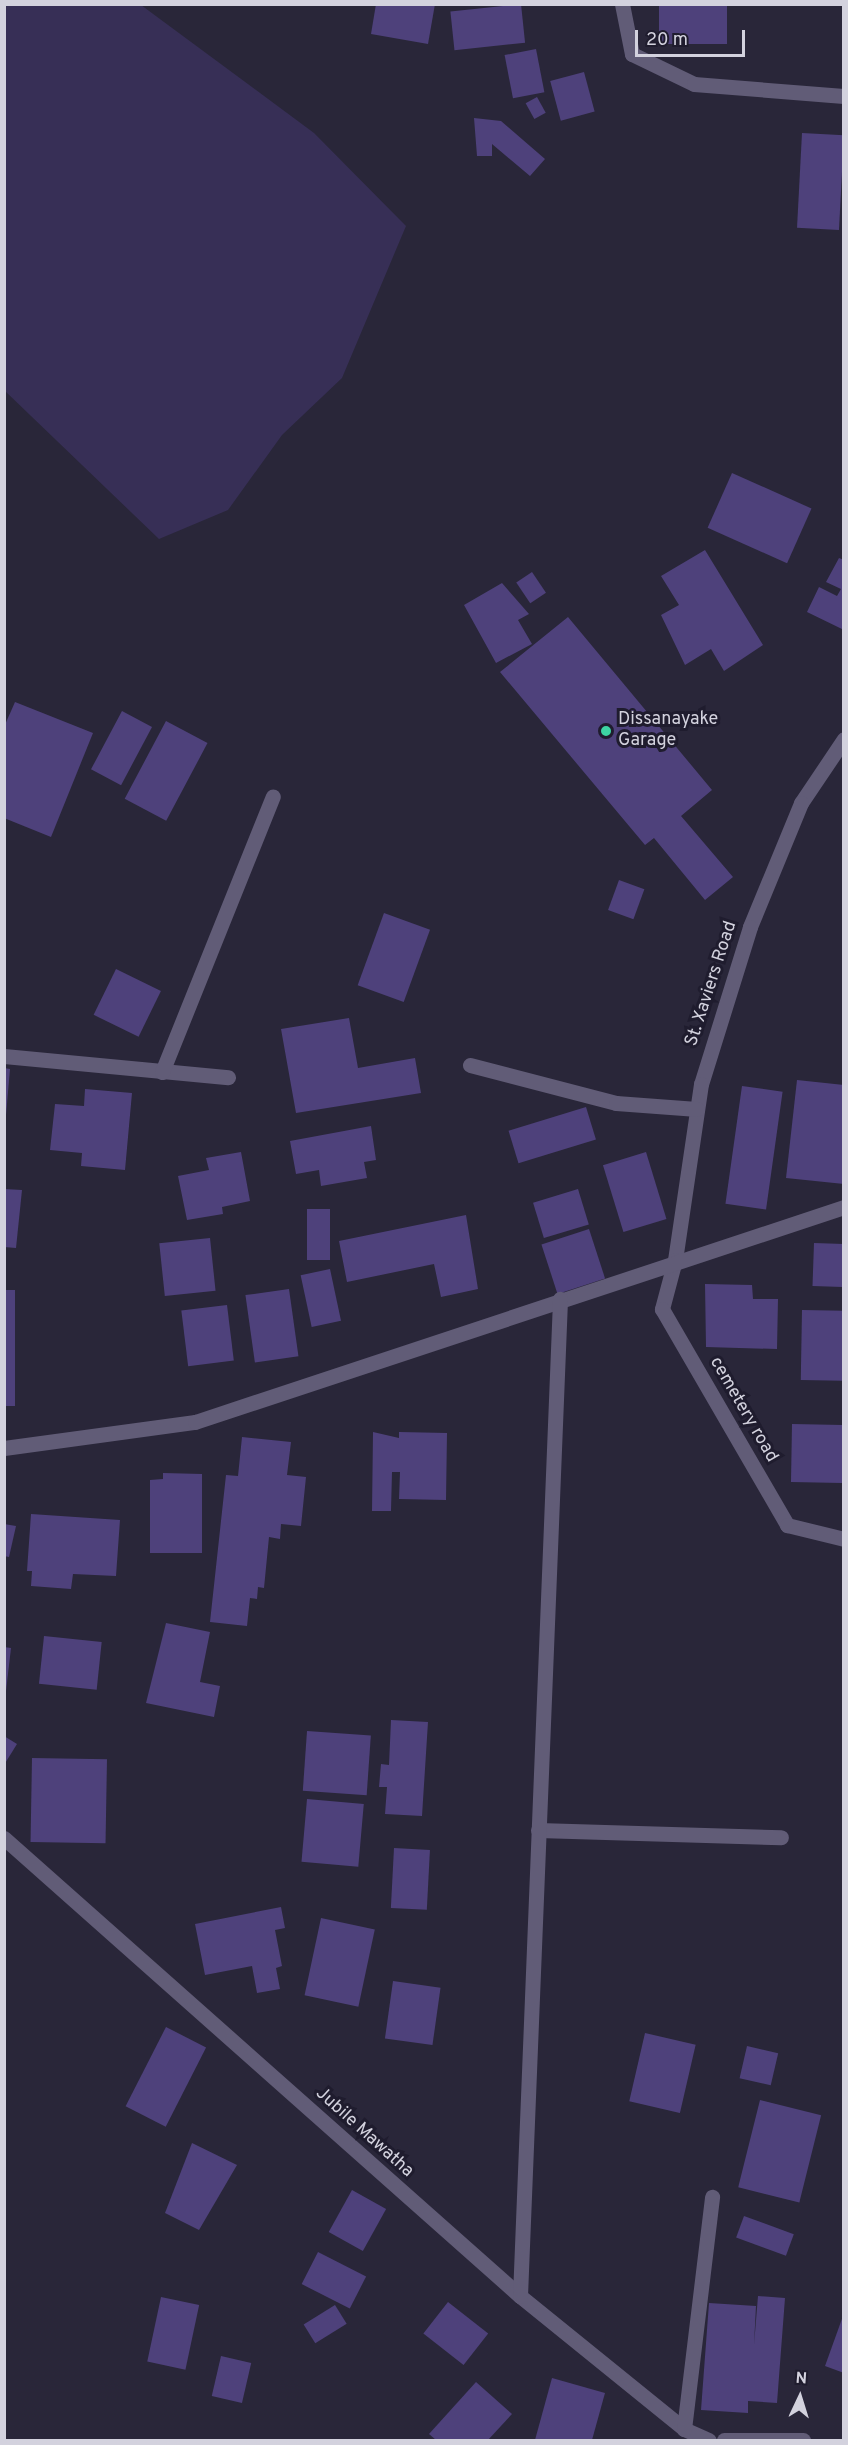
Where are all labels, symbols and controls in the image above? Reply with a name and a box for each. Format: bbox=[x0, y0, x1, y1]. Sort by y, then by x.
scale bar bbox=[638, 18, 748, 56]
text: 20 m bbox=[646, 29, 688, 52]
place label: Dissanayake Garage bbox=[618, 710, 718, 752]
marker: Dissanayake Garage bbox=[599, 724, 613, 738]
street label: St. Xaviers Road bbox=[682, 919, 742, 1049]
street label: cemetery road bbox=[704, 1353, 782, 1467]
street label: Jubile Mawatha bbox=[311, 2083, 417, 2183]
north arrow bbox=[770, 2367, 830, 2427]
text: N bbox=[795, 2369, 808, 2389]

